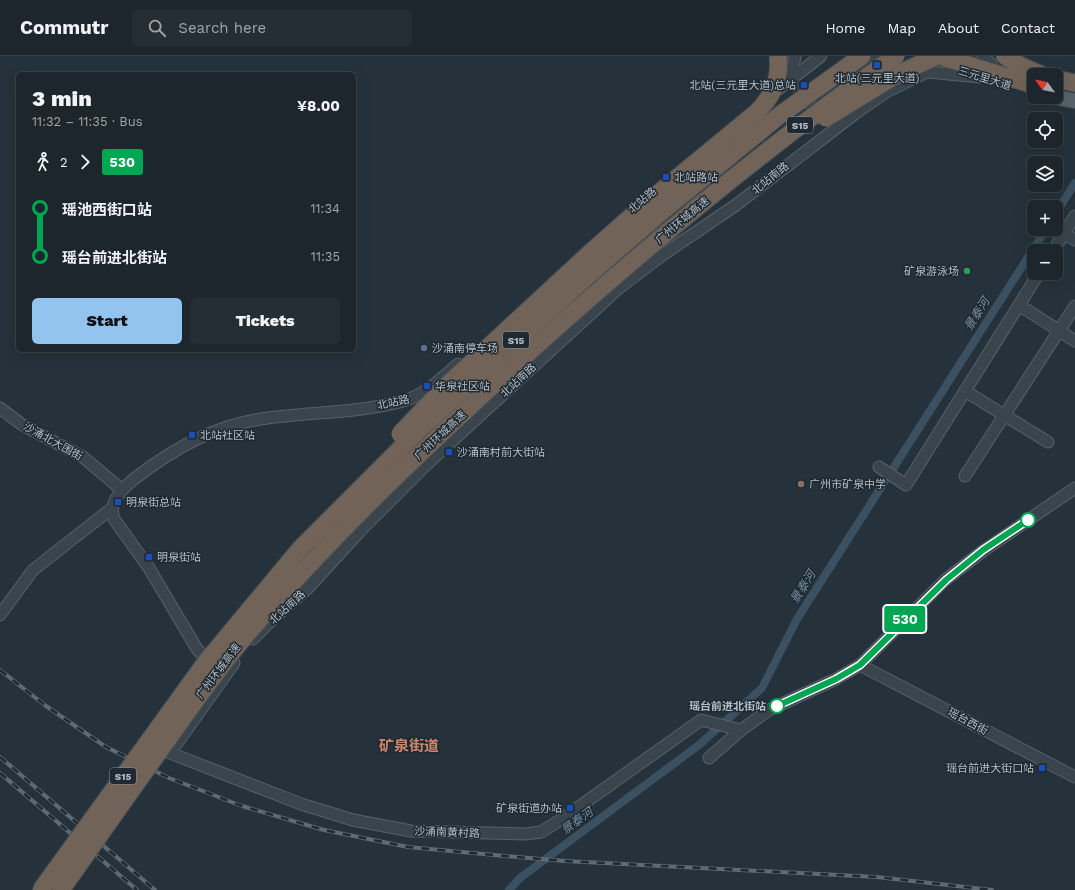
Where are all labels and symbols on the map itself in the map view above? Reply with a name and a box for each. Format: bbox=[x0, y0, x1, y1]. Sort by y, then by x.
marker: 北站(三元里大道) bbox=[872, 60, 882, 70]
street label: 三元里大道 bbox=[957, 64, 1013, 93]
north arrow bbox=[1027, 68, 1063, 104]
place label: 北站(三元里大道) bbox=[835, 72, 919, 85]
place label: 北站(三元里大道)总站 bbox=[689, 79, 796, 92]
marker: 北站(三元里大道)总站 bbox=[799, 80, 809, 90]
road number: S15 bbox=[787, 117, 813, 133]
street label: 北站南路 bbox=[749, 159, 792, 197]
place label: 北站路站 bbox=[674, 171, 718, 184]
marker: 北站路站 bbox=[661, 172, 671, 182]
street label: 北站路 bbox=[626, 185, 659, 216]
street label: 广州环城高速 bbox=[653, 194, 712, 247]
place label: 矿泉游泳场 bbox=[904, 265, 959, 278]
marker: 矿泉游泳场 bbox=[962, 266, 972, 276]
water label: 景泰河 bbox=[962, 293, 994, 333]
road number: S15 bbox=[503, 332, 529, 348]
place label: 沙涌南停车场 bbox=[432, 342, 498, 355]
marker: 沙涌南停车场 bbox=[419, 343, 429, 353]
street label: 北站南路 bbox=[498, 361, 539, 400]
place label: 华泉社区站 bbox=[435, 380, 490, 393]
marker: 华泉社区站 bbox=[422, 381, 432, 391]
street label: 北站路 bbox=[376, 393, 411, 412]
street label: 广州环城高速 bbox=[412, 408, 469, 463]
street label: 沙涌北大围街 bbox=[21, 420, 85, 463]
place label: 北站社区站 bbox=[200, 429, 255, 442]
marker: 北站社区站 bbox=[187, 430, 197, 440]
place label: 沙涌南村前大街站 bbox=[457, 446, 545, 459]
marker: 沙涌南村前大街站 bbox=[444, 447, 454, 457]
place label: 广州市矿泉中学 bbox=[809, 478, 886, 491]
marker: 广州市矿泉中学 bbox=[796, 479, 806, 489]
place label: 明泉街总站 bbox=[126, 496, 181, 509]
marker: 明泉街总站 bbox=[113, 497, 123, 507]
unlabelled marker bbox=[1020, 512, 1036, 528]
place label: 明泉街站 bbox=[157, 551, 201, 564]
marker: 明泉街站 bbox=[144, 552, 154, 562]
water label: 景泰河 bbox=[788, 566, 820, 606]
street label: 北站南路 bbox=[267, 588, 308, 627]
line badge: 530 bbox=[882, 606, 928, 632]
street label: 广州环城高速 bbox=[193, 641, 243, 702]
marker: 瑶台前进北街站 bbox=[769, 698, 785, 714]
place label: 瑶台前进北街站 bbox=[689, 700, 766, 713]
street label: 瑶台西街 bbox=[945, 705, 990, 738]
district label: 矿泉街道 bbox=[379, 737, 439, 755]
place label: 瑶台前进大街口站 bbox=[946, 762, 1034, 775]
marker: 瑶台前进大街口站 bbox=[1037, 763, 1047, 773]
road number: S15 bbox=[110, 768, 136, 784]
place label: 矿泉街道办站 bbox=[496, 802, 562, 815]
marker: 矿泉街道办站 bbox=[565, 803, 575, 813]
water label: 景泰河 bbox=[558, 804, 597, 837]
street label: 沙涌南黄村路 bbox=[414, 825, 480, 840]

